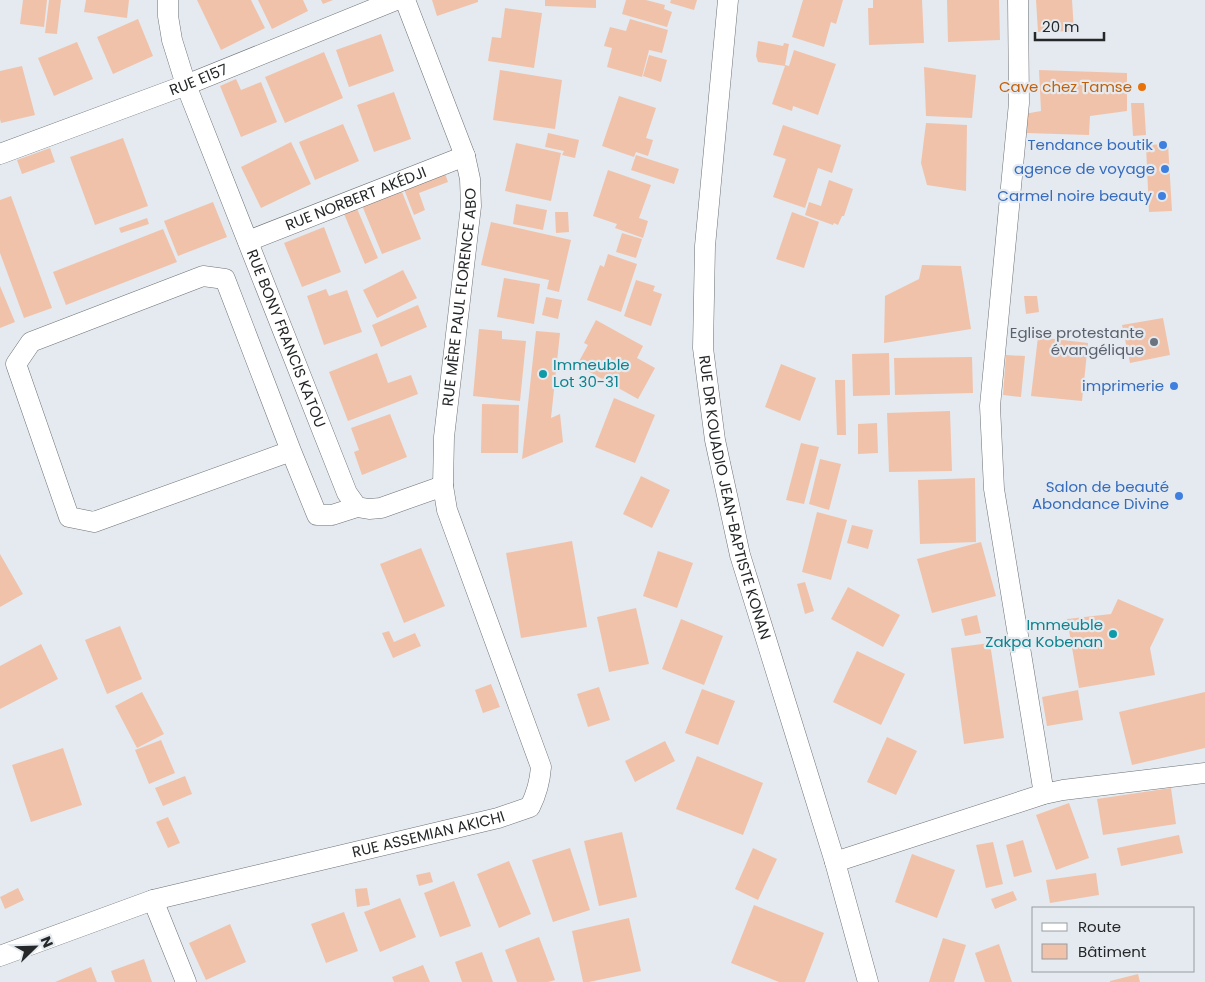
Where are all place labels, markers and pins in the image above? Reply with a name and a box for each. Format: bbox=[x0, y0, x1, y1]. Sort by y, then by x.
place label: Cave chez Tamse bbox=[999, 76, 1132, 97]
marker: Cave chez Tamse bbox=[1136, 81, 1148, 93]
place label: Tendance boutik bbox=[1027, 134, 1153, 155]
marker: Tendance boutik bbox=[1157, 139, 1169, 151]
place label: agence de voyage bbox=[1014, 158, 1155, 179]
marker: agence de voyage bbox=[1159, 163, 1171, 175]
place label: Carmel noire beauty bbox=[997, 185, 1153, 206]
marker: Carmel noire beauty bbox=[1156, 190, 1168, 202]
place label: Eglise protestante évangélique bbox=[1010, 322, 1144, 360]
marker: Eglise protestante évangélique bbox=[1148, 336, 1160, 348]
place label: Immeuble Lot 30-31 bbox=[553, 354, 630, 392]
marker: Immeuble Lot 30-31 bbox=[537, 368, 549, 380]
place label: imprimerie bbox=[1082, 375, 1164, 396]
marker: imprimerie bbox=[1168, 380, 1180, 392]
place label: Salon de beauté Abondance Divine bbox=[1032, 476, 1169, 514]
marker: Salon de beauté Abondance Divine bbox=[1173, 490, 1185, 502]
place label: Immeuble Zakpa Kobenan bbox=[985, 614, 1103, 652]
marker: Immeuble Zakpa Kobenan bbox=[1107, 628, 1119, 640]

